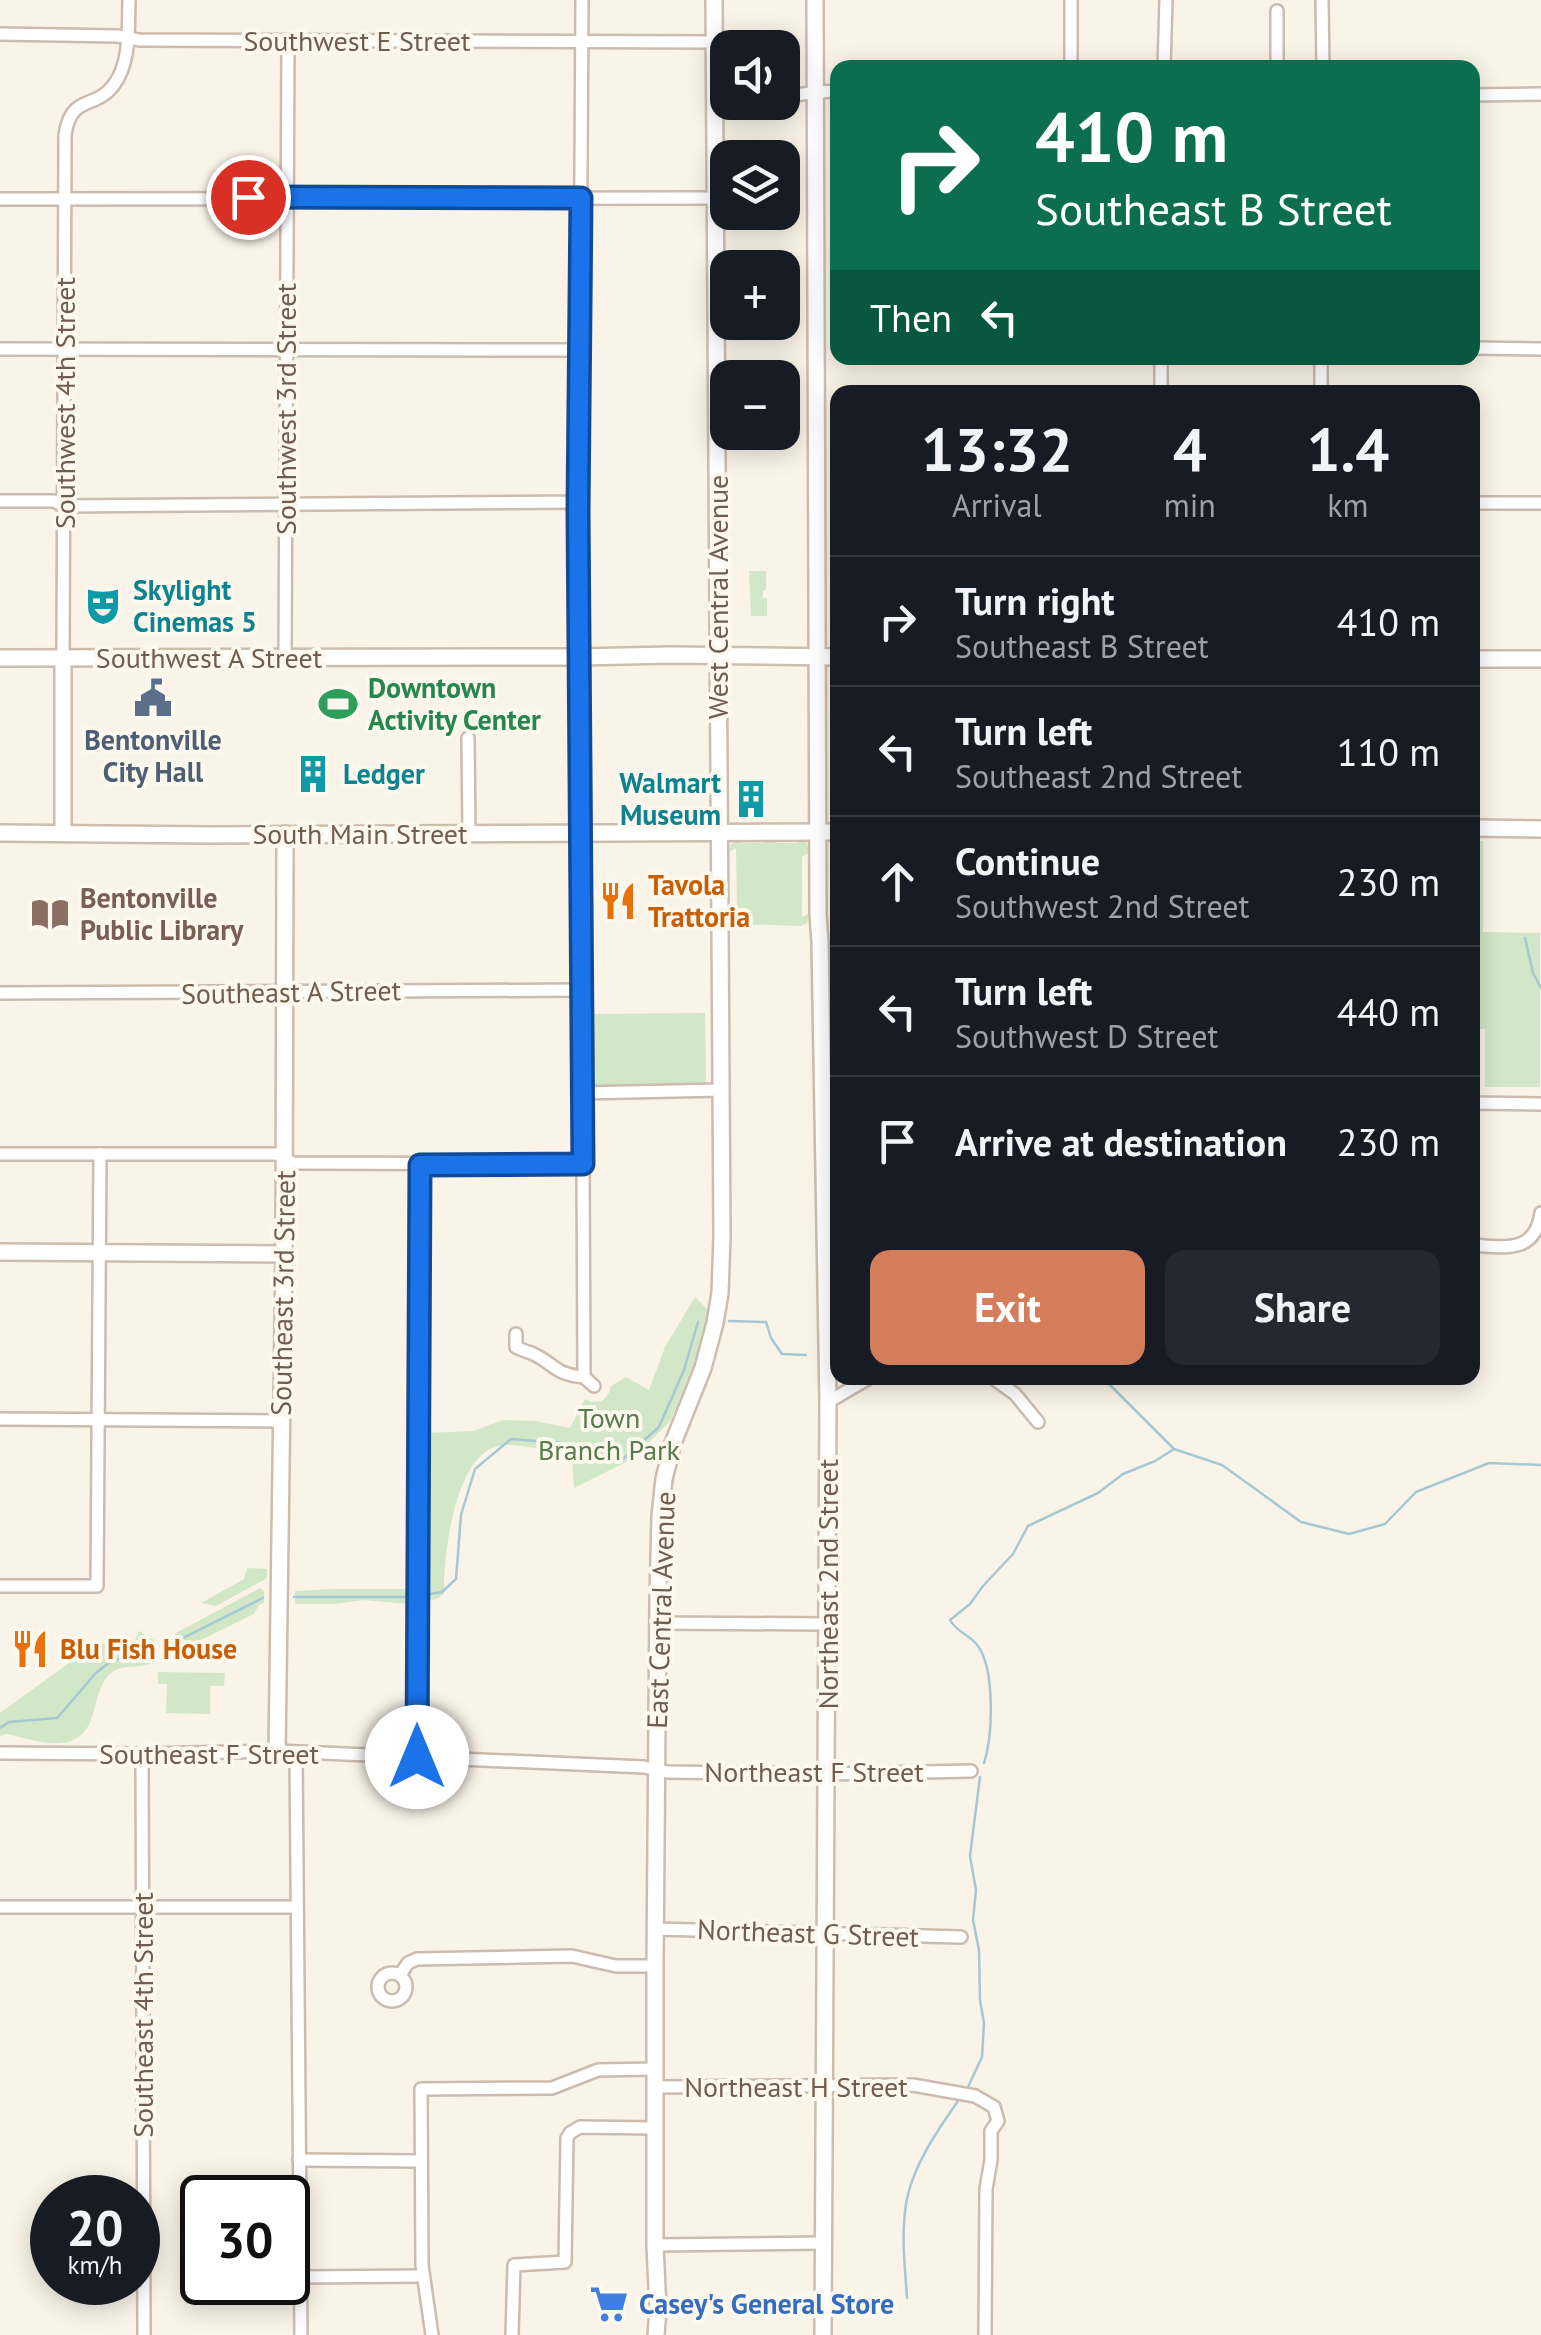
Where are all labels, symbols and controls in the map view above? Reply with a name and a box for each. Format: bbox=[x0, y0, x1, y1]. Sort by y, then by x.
street label: Southwest E Street bbox=[243, 22, 471, 59]
map controls bbox=[710, 30, 800, 450]
button: sound bbox=[710, 30, 800, 120]
text: 410 m bbox=[1035, 91, 1228, 181]
icon: right bbox=[870, 100, 1000, 230]
button: layers bbox=[710, 140, 800, 230]
pin bbox=[206, 155, 291, 240]
icon: arrive bbox=[221, 170, 276, 225]
text: Southeast B Street bbox=[1035, 179, 1392, 237]
button: + bbox=[710, 250, 800, 340]
street label: Southwest 4th Street bbox=[46, 276, 83, 529]
street label: Southwest 3rd Street bbox=[267, 283, 304, 535]
icon: left bbox=[972, 290, 1027, 345]
text: Then bbox=[870, 293, 952, 342]
button: − bbox=[710, 360, 800, 450]
text: 13:32 bbox=[921, 410, 1073, 488]
text: 4 bbox=[1173, 410, 1207, 488]
text: 1.4 bbox=[1306, 410, 1389, 488]
street label: West Central Avenue bbox=[699, 475, 736, 719]
text: Arrival bbox=[952, 484, 1042, 526]
text: min bbox=[1164, 484, 1216, 526]
text: km bbox=[1327, 484, 1369, 526]
place label: Skylight Cinemas 5 bbox=[133, 571, 257, 640]
text: Turn right bbox=[955, 576, 1115, 625]
theatre icon: Skylight Cinemas 5 bbox=[82, 585, 124, 627]
icon: right bbox=[870, 594, 925, 649]
text: 410 m bbox=[1337, 597, 1440, 646]
text: Southeast B Street bbox=[955, 625, 1209, 667]
street label: Southwest A Street bbox=[96, 639, 323, 676]
place label: Downtown Activity Center bbox=[368, 669, 541, 738]
public building icon: Bentonville City Hall bbox=[132, 677, 174, 719]
sports icon: Downtown Activity Center bbox=[317, 683, 359, 725]
text: Turn left bbox=[955, 706, 1092, 755]
place label: Bentonville City Hall bbox=[84, 721, 222, 790]
icon: left bbox=[870, 724, 925, 779]
text: 110 m bbox=[1337, 727, 1440, 776]
building icon: Ledger bbox=[292, 753, 334, 795]
place label: Ledger bbox=[343, 755, 425, 792]
text: Southeast 2nd Street bbox=[955, 755, 1242, 797]
place label: Walmart Museum bbox=[619, 764, 721, 833]
building icon: Walmart Museum bbox=[730, 778, 772, 820]
street label: South Main Street bbox=[252, 815, 468, 852]
text: Continue bbox=[955, 836, 1100, 885]
icon: ahead bbox=[870, 854, 925, 909]
text: 230 m bbox=[1337, 857, 1440, 906]
place label: Tavola Trattoria bbox=[648, 866, 750, 935]
place label: Bentonville Public Library bbox=[80, 879, 244, 948]
restaurant icon: Tavola Trattoria bbox=[597, 880, 639, 922]
text: Southwest 2nd Street bbox=[955, 885, 1249, 927]
library icon: Bentonville Public Library bbox=[29, 893, 71, 935]
text: Turn left bbox=[955, 966, 1092, 1015]
street label: Southeast A Street bbox=[181, 971, 402, 1012]
icon: left bbox=[870, 984, 925, 1039]
text: 440 m bbox=[1337, 987, 1440, 1036]
text: Southwest D Street bbox=[955, 1015, 1218, 1057]
icon: arrive bbox=[870, 1114, 925, 1169]
text: Arrive at destination bbox=[955, 1117, 1287, 1166]
text: 230 m bbox=[1337, 1117, 1440, 1166]
street label: Southeast 3rd Street bbox=[262, 1169, 303, 1416]
button: Exit bbox=[870, 1250, 1145, 1365]
button: Share bbox=[1165, 1250, 1440, 1365]
park label: Town Branch Park bbox=[538, 1399, 681, 1468]
street label: Northeast 2nd Street bbox=[809, 1458, 846, 1709]
street label: East Central Avenue bbox=[638, 1491, 683, 1729]
restaurant icon: Blu Fish House bbox=[9, 1628, 51, 1670]
place label: Blu Fish House bbox=[60, 1630, 237, 1667]
position arrow bbox=[365, 1705, 469, 1809]
street label: Southeast F Street bbox=[99, 1735, 320, 1772]
street label: Northeast F Street bbox=[704, 1753, 924, 1790]
street label: Southeast 4th Street bbox=[124, 1892, 161, 2138]
street label: Northeast G Street bbox=[696, 1910, 920, 1955]
street label: Northeast H Street bbox=[684, 2068, 908, 2105]
speed limit sign: 30 bbox=[180, 2175, 310, 2305]
text: 20 bbox=[67, 2195, 123, 2260]
text: km/h bbox=[68, 2249, 122, 2281]
supermarket icon: Casey's General Store bbox=[588, 2283, 630, 2325]
place label: Casey's General Store bbox=[639, 2285, 894, 2322]

